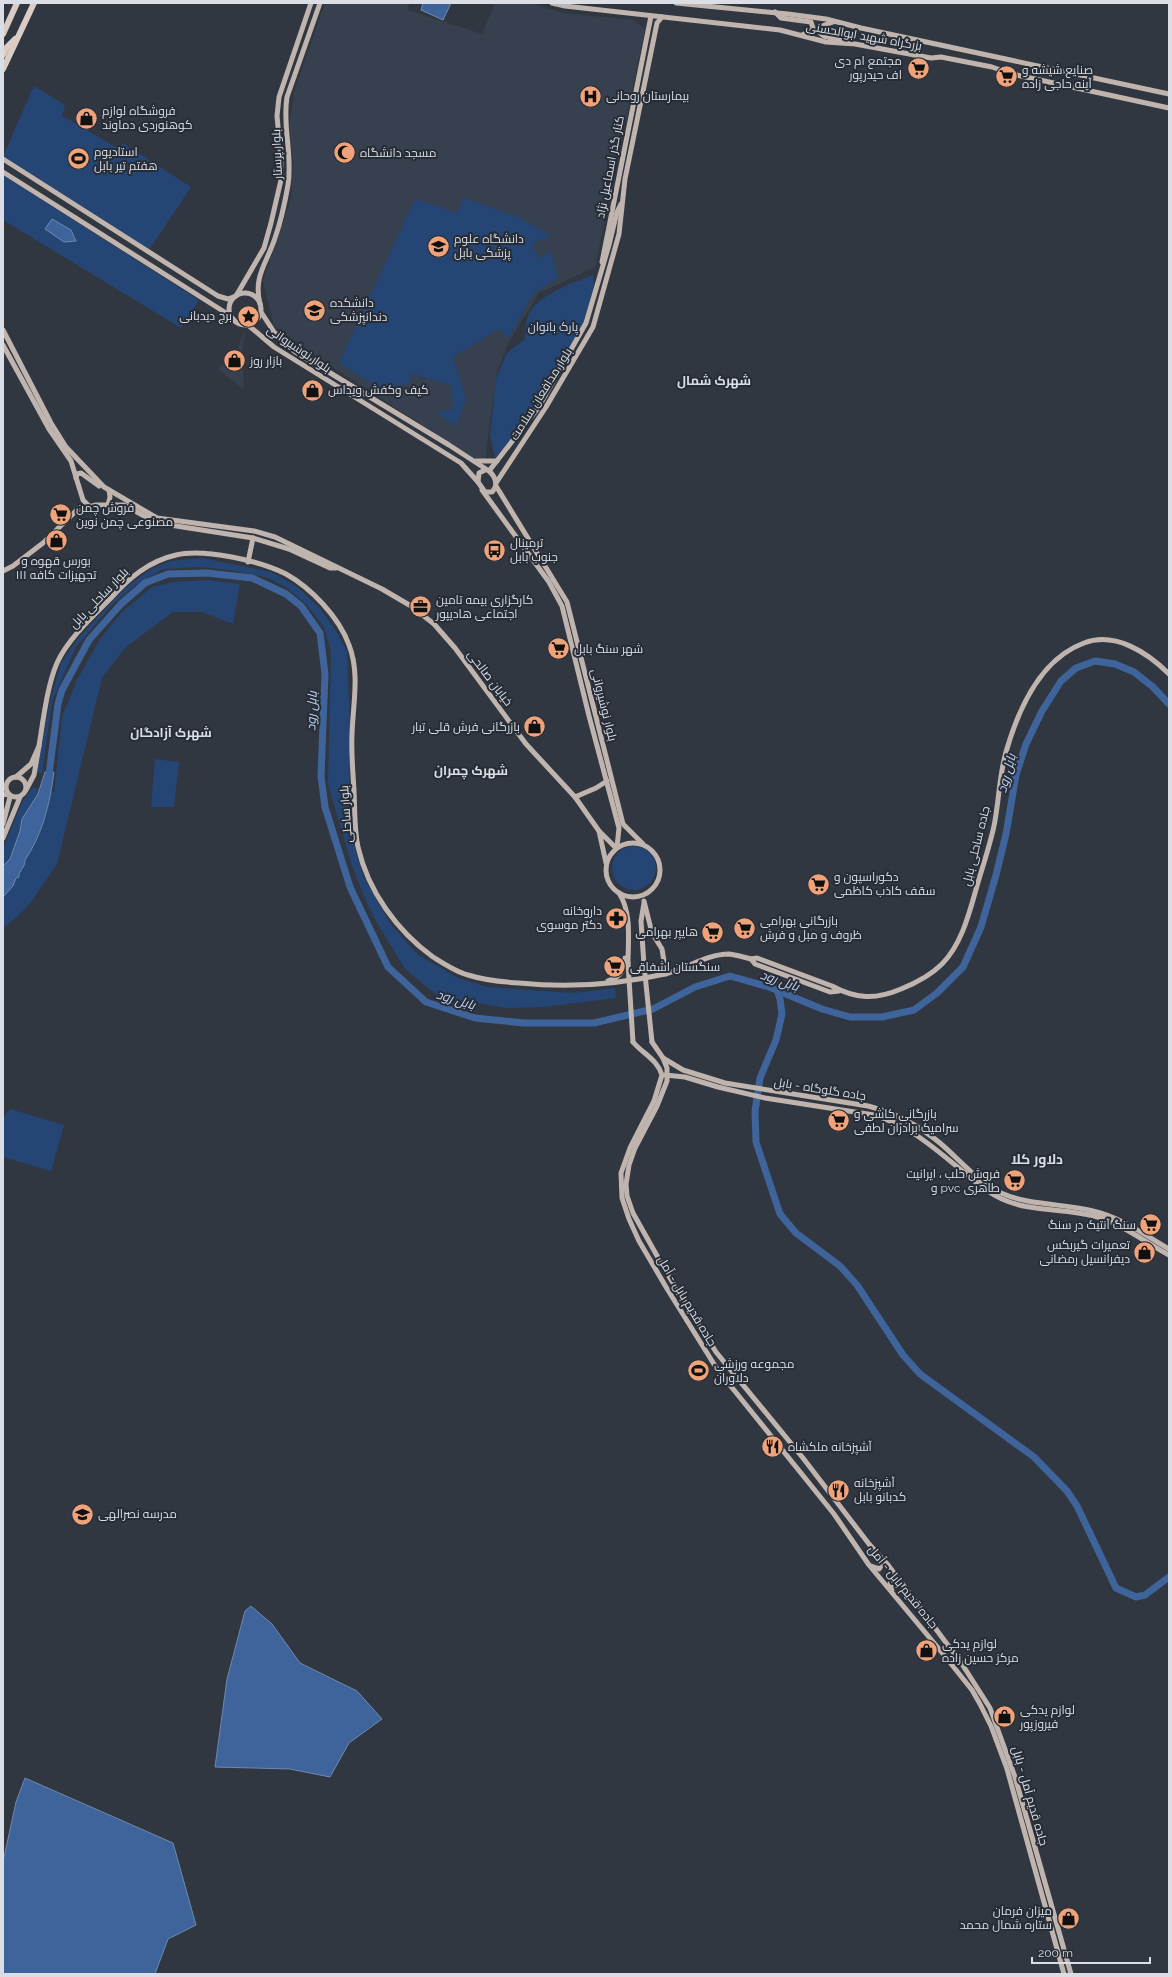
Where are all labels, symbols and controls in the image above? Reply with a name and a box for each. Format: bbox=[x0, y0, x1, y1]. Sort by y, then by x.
street label: بزرگراه شهید ابوالحسنی bbox=[805, 19, 923, 53]
place label: مجتمع ام دی اف حیدرپور bbox=[834, 54, 902, 84]
supermarket icon: مجتمع ام دی اف حیدرپور bbox=[905, 55, 931, 81]
place label: صنایع شیشه و آینه حاجی زاده bbox=[1022, 63, 1093, 91]
supermarket icon: صنایع شیشه و آینه حاجی زاده bbox=[994, 64, 1020, 90]
hospital icon: بیمارستان روحانی bbox=[577, 83, 603, 109]
place label: بیمارستان روحانی bbox=[606, 89, 689, 103]
place label: فروشگاه لوازم کوهنوردی دماوند bbox=[102, 104, 192, 132]
shop icon: فروشگاه لوازم کوهنوردی دماوند bbox=[73, 105, 99, 131]
street label: کنار گذر اسماعیل نژاد bbox=[593, 115, 627, 219]
street label: بلوار پرستار bbox=[269, 129, 287, 180]
mosque icon: مسجد دانشگاه bbox=[331, 140, 357, 166]
place label: استادیوم هفتم تیر بابل bbox=[94, 145, 157, 174]
sports icon: استادیوم هفتم تیر بابل bbox=[65, 146, 91, 172]
place label: مسجد دانشگاه bbox=[360, 146, 436, 160]
place label: دانشگاه علوم پزشکی بابل bbox=[454, 232, 524, 262]
school or university icon: دانشگاه علوم پزشکی بابل bbox=[425, 233, 451, 259]
place label: دانشکده دندانپزشکی bbox=[330, 296, 388, 326]
school or university icon: دانشکده دندانپزشکی bbox=[301, 297, 327, 323]
place icon: برج دیدبانی bbox=[235, 303, 261, 329]
place label: برج دیدبانی bbox=[179, 309, 232, 324]
park label: پارک بانوان bbox=[528, 320, 579, 336]
street label: بلوار نوشیروانی bbox=[264, 322, 334, 376]
street label: بلوار مدافعان سلامت bbox=[507, 346, 575, 442]
shop icon: بازار روز bbox=[222, 348, 248, 374]
place label: بازار روز bbox=[249, 354, 282, 368]
district label: شهرک شمال bbox=[677, 373, 751, 389]
shop icon: کیف و‌کفش ویداس bbox=[300, 377, 326, 403]
place label: کیف و‌کفش ویداس bbox=[328, 383, 428, 397]
place label: فروش چمن مصنوعی چمن نوین bbox=[76, 501, 173, 531]
supermarket icon: فروش چمن مصنوعی چمن نوین bbox=[48, 502, 74, 528]
shop icon: بورس قهوه و تجهیزات کافه ۱۱۱ bbox=[43, 527, 69, 553]
place label: ترمینال جنوب بابل bbox=[510, 536, 558, 564]
bus stop icon: ترمینال جنوب بابل bbox=[481, 537, 507, 563]
place label: بورس قهوه و تجهیزات کافه ۱۱۱ bbox=[16, 554, 97, 582]
street label: بلوار ساحلی بابل bbox=[66, 565, 132, 631]
place label: کارگزاری بیمه تامین اجتماعی هادیپور bbox=[435, 593, 533, 622]
office icon: کارگزاری بیمه تامین اجتماعی هادیپور bbox=[407, 594, 433, 620]
supermarket icon: شهر سنگ بابل bbox=[546, 636, 572, 662]
place label: شهر سنگ بابل bbox=[574, 642, 643, 656]
street label: خيابان صالحی bbox=[465, 647, 515, 709]
street label: بلوار نوشیروانی bbox=[588, 667, 620, 743]
water label: بابل رود bbox=[303, 689, 321, 731]
shop icon: بازرگانی فرش قلی تبار bbox=[522, 714, 548, 740]
place label: بازرگانی فرش قلی تبار bbox=[411, 720, 520, 734]
district label: شهرک آزادگان bbox=[130, 725, 212, 741]
water label: بابل رود bbox=[994, 750, 1020, 795]
district label: شهرک چمران bbox=[434, 763, 508, 780]
street label: بلوار ساحلی bbox=[337, 785, 355, 843]
street label: جاده ساحلی بابل bbox=[959, 805, 993, 887]
place label: دکوراسیون و سقف کاذب کاظمی bbox=[834, 870, 935, 898]
supermarket icon: دکوراسیون و سقف کاذب کاظمی bbox=[805, 871, 831, 897]
place label: داروخانه دکتر موسوی bbox=[536, 904, 602, 932]
pharmacy icon: داروخانه دکتر موسوی bbox=[604, 905, 630, 931]
place label: بازرگانی بهرامی ظروف و مبل و فرش bbox=[760, 914, 862, 942]
supermarket icon: بازرگانی بهرامی ظروف و مبل و فرش bbox=[732, 915, 758, 941]
supermarket icon: هایپر بهرامی bbox=[700, 919, 726, 945]
place label: هایپر بهرامی bbox=[635, 925, 698, 941]
supermarket icon: سنگستان اشفاقی bbox=[602, 954, 628, 980]
place label: سنگستان اشفاقی bbox=[630, 960, 720, 974]
water label: بابل رود bbox=[758, 967, 803, 995]
water label: بابل رود bbox=[434, 986, 479, 1014]
street label: جاده گلوگاه - بابل bbox=[773, 1075, 867, 1103]
place label: بازرگانی کاشی و سرامیک برادران لطفی bbox=[854, 1107, 958, 1135]
supermarket icon: بازرگانی کاشی و سرامیک برادران لطفی bbox=[826, 1108, 852, 1134]
district label: دلاور کلا bbox=[1011, 1151, 1063, 1168]
place label: فروش حلب ، ایرانیت و pvc طاهری bbox=[906, 1167, 1000, 1195]
supermarket icon: فروش حلب ، ایرانیت و pvc طاهری bbox=[1002, 1168, 1028, 1194]
supermarket icon: سنگ آنتیک در سنگ bbox=[1138, 1212, 1164, 1238]
place label: سنگ آنتیک در سنگ bbox=[1048, 1218, 1136, 1232]
place label: تعمیرات گیربکس دیفرانسیل رمضانی bbox=[1040, 1238, 1131, 1266]
shop icon: تعمیرات گیربکس دیفرانسیل رمضانی bbox=[1132, 1239, 1158, 1265]
street label: جاده قدیم بابل - آمل bbox=[654, 1253, 719, 1349]
place label: مجموعه ورزشی دلاوران bbox=[714, 1357, 794, 1385]
sports icon: مجموعه ورزشی دلاوران bbox=[685, 1358, 711, 1384]
restaurant icon: آشپزخانه ملکشاه bbox=[760, 1434, 786, 1460]
place label: آشپزخانه ملکشاه bbox=[788, 1440, 873, 1456]
place label: آشپزخانه کدبانو بابل bbox=[854, 1476, 906, 1504]
restaurant icon: آشپزخانه کدبانو بابل bbox=[825, 1477, 851, 1503]
school or university icon: مدرسه نصرالهی bbox=[70, 1501, 96, 1527]
place label: مدرسه نصرالهی bbox=[98, 1507, 177, 1521]
street label: جاده قدیم بابل - آمل bbox=[864, 1543, 941, 1632]
place label: لوازم یدکی مرکز حسین زاده bbox=[942, 1637, 1019, 1665]
shop icon: لوازم یدکی مرکز حسین زاده bbox=[913, 1638, 939, 1664]
place label: لوازم یدکی فیروزپور bbox=[1019, 1703, 1075, 1733]
shop icon: لوازم یدکی فیروزپور bbox=[991, 1704, 1017, 1730]
street label: جاده قدیم آمل - بابل bbox=[1008, 1745, 1051, 1848]
place label: میزان فرمان ستاره شمال محمد bbox=[960, 1904, 1052, 1932]
shop icon: میزان فرمان ستاره شمال محمد bbox=[1055, 1905, 1081, 1931]
scale bar bbox=[1032, 1939, 1150, 1965]
text: 200 m bbox=[1038, 1946, 1073, 1960]

